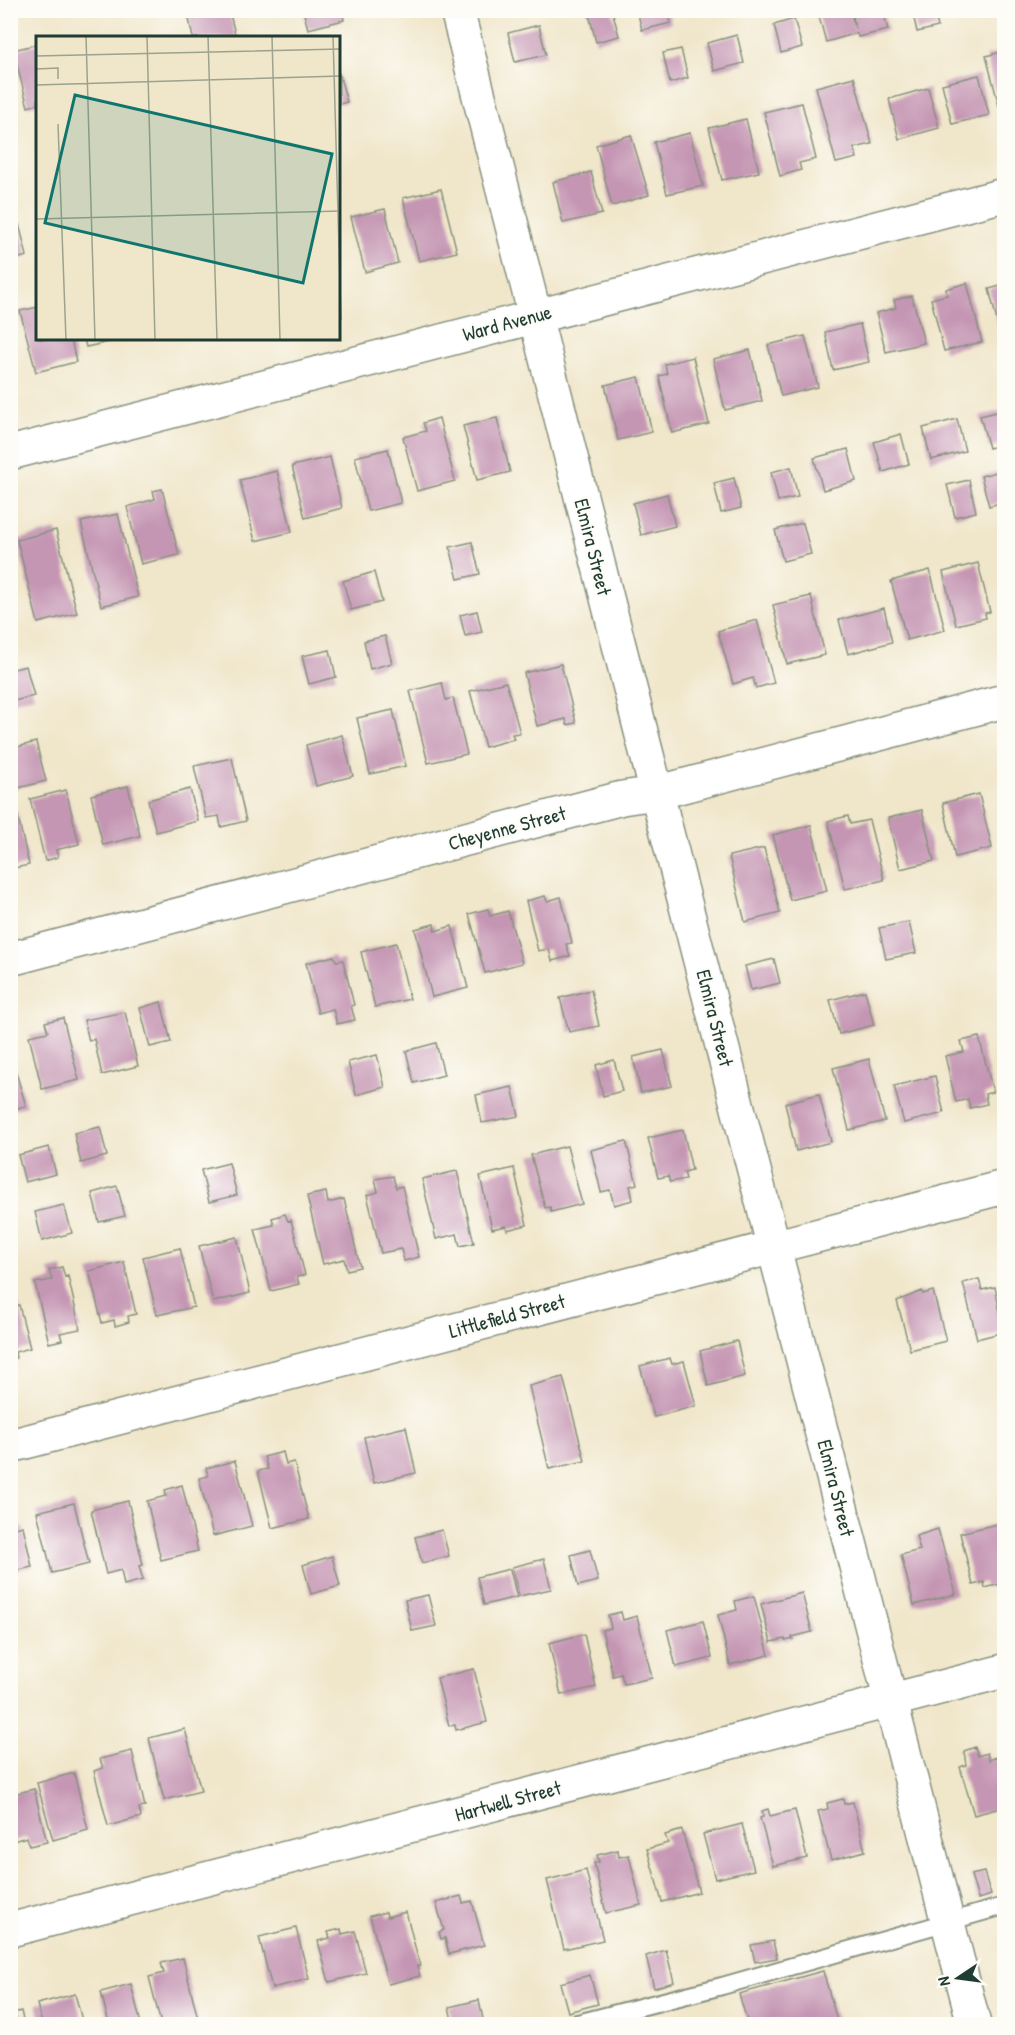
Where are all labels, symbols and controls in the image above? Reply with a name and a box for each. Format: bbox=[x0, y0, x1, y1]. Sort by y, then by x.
inset map bbox=[36, 36, 340, 340]
street label: Ward Avenue bbox=[459, 298, 554, 347]
street label: Elmira Street bbox=[568, 496, 619, 599]
street label: Cheyenne Street bbox=[445, 799, 570, 856]
street label: Elmira Street bbox=[690, 967, 741, 1070]
street label: Littlefield Street bbox=[446, 1287, 569, 1344]
street label: Elmira Street bbox=[811, 1437, 862, 1540]
street label: Hartwell Street bbox=[452, 1773, 565, 1828]
north arrow bbox=[928, 1948, 988, 2008]
text: N bbox=[932, 1974, 955, 1988]

